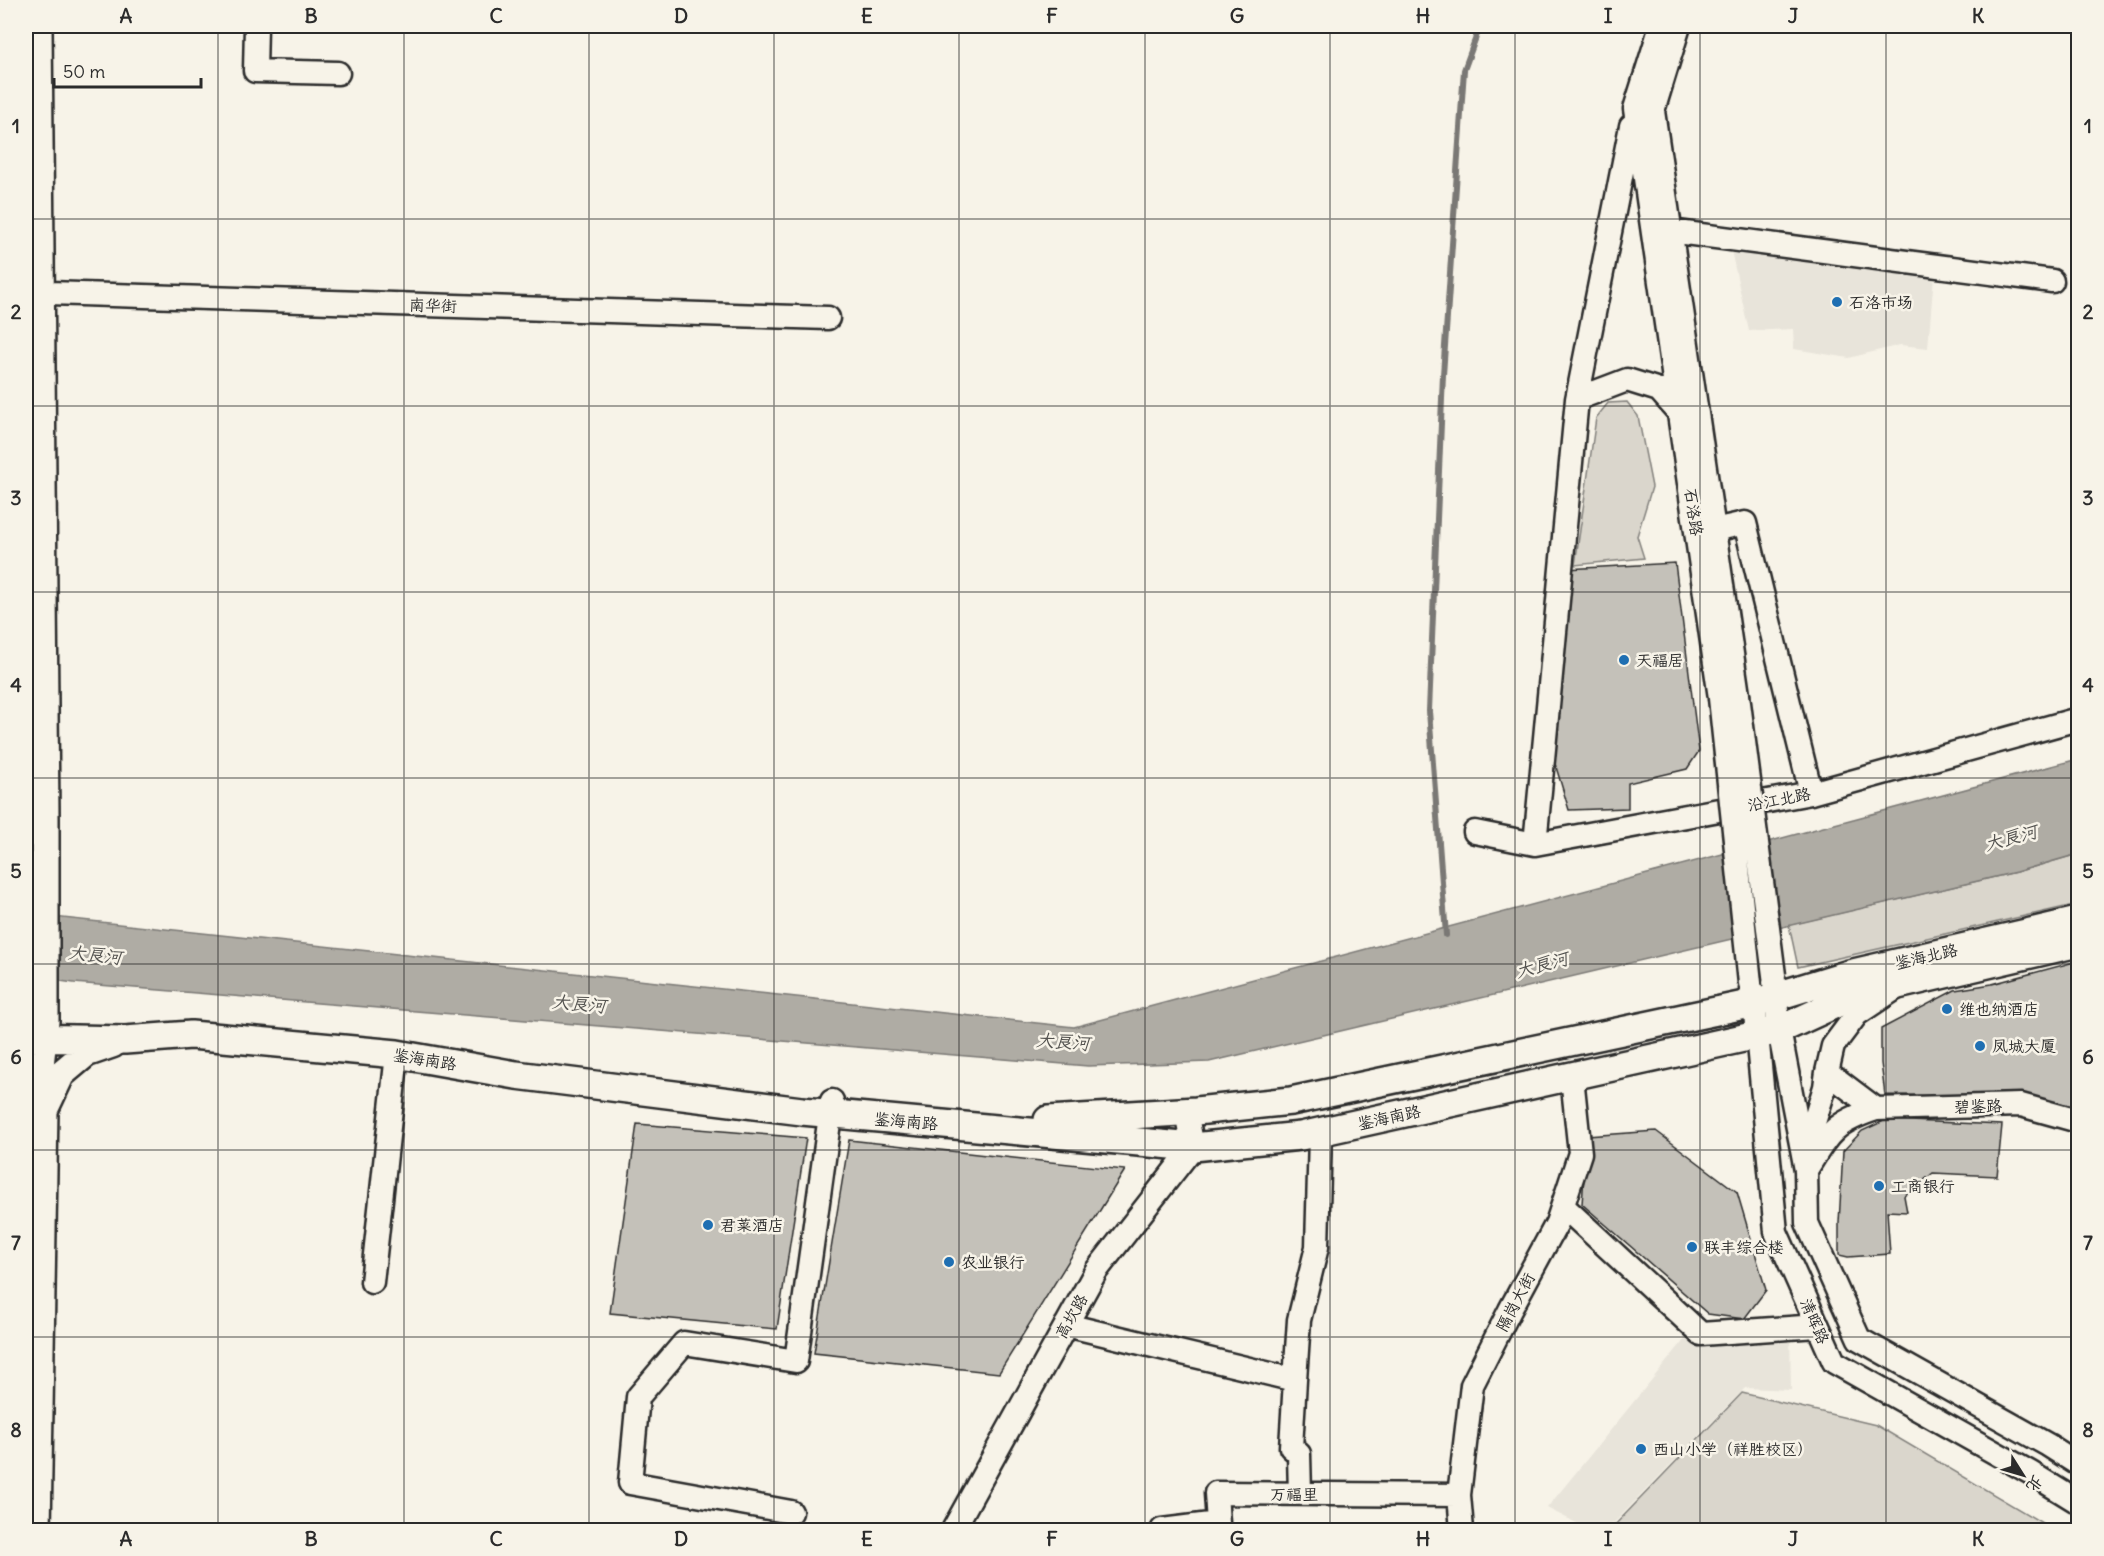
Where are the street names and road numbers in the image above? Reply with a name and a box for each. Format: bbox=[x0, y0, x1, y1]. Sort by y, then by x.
street label: 南华街 bbox=[409, 294, 457, 316]
street label: 石洛路 bbox=[1681, 487, 1707, 537]
street label: 沿江北路 bbox=[1746, 783, 1812, 815]
street label: 鉴海北路 bbox=[1893, 939, 1959, 973]
street label: 鉴海南路 bbox=[392, 1044, 458, 1074]
street label: 碧鉴路 bbox=[1954, 1095, 2002, 1117]
street label: 鉴海南路 bbox=[1356, 1101, 1422, 1133]
street label: 鉴海南路 bbox=[873, 1108, 939, 1134]
street label: 隔岗大街 bbox=[1491, 1269, 1539, 1335]
street label: 高坎路 bbox=[1051, 1290, 1091, 1342]
street label: 清晖路 bbox=[1796, 1295, 1834, 1347]
street label: 万福里 bbox=[1270, 1484, 1318, 1504]

